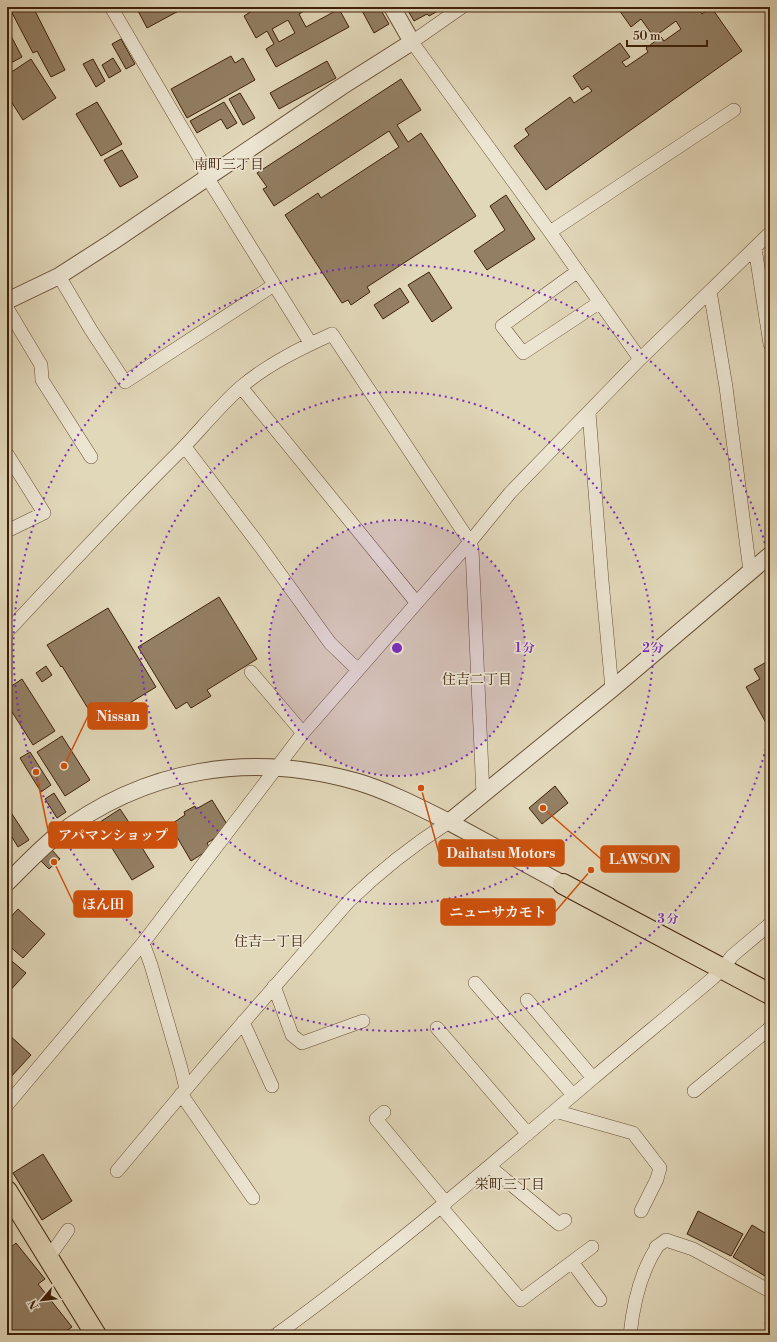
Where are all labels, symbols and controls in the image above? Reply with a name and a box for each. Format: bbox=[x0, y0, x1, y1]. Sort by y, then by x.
scale bar bbox=[627, 22, 707, 48]
text: 50 m bbox=[633, 29, 661, 44]
district label: 南町三丁目 bbox=[194, 156, 264, 174]
centre of rings bbox=[390, 641, 404, 655]
text: 1 分 bbox=[515, 641, 535, 656]
text: 2 分 bbox=[642, 641, 664, 656]
district label: 住吉二丁目 bbox=[442, 671, 512, 689]
callout: Nissan bbox=[88, 703, 147, 729]
text: Nissan bbox=[96, 708, 140, 726]
callout: アパマンショップ bbox=[49, 822, 177, 848]
text: アパマンショップ bbox=[58, 827, 168, 845]
callout: Daihatsu Motors bbox=[439, 840, 564, 866]
text: Daihatsu Motors bbox=[447, 845, 555, 863]
callout: LAWSON bbox=[601, 846, 679, 872]
text: LAWSON bbox=[609, 851, 671, 869]
callout: ほん田 bbox=[74, 891, 132, 917]
text: ほん田 bbox=[82, 896, 124, 914]
callout: ニューサカモト bbox=[441, 899, 555, 925]
text: ニューサカモト bbox=[449, 904, 547, 922]
text: 3 分 bbox=[657, 912, 679, 927]
district label: 住吉一丁目 bbox=[234, 933, 304, 951]
district label: 栄町三丁目 bbox=[475, 1176, 545, 1194]
north arrow bbox=[22, 1280, 62, 1320]
text: N bbox=[26, 1297, 42, 1311]

